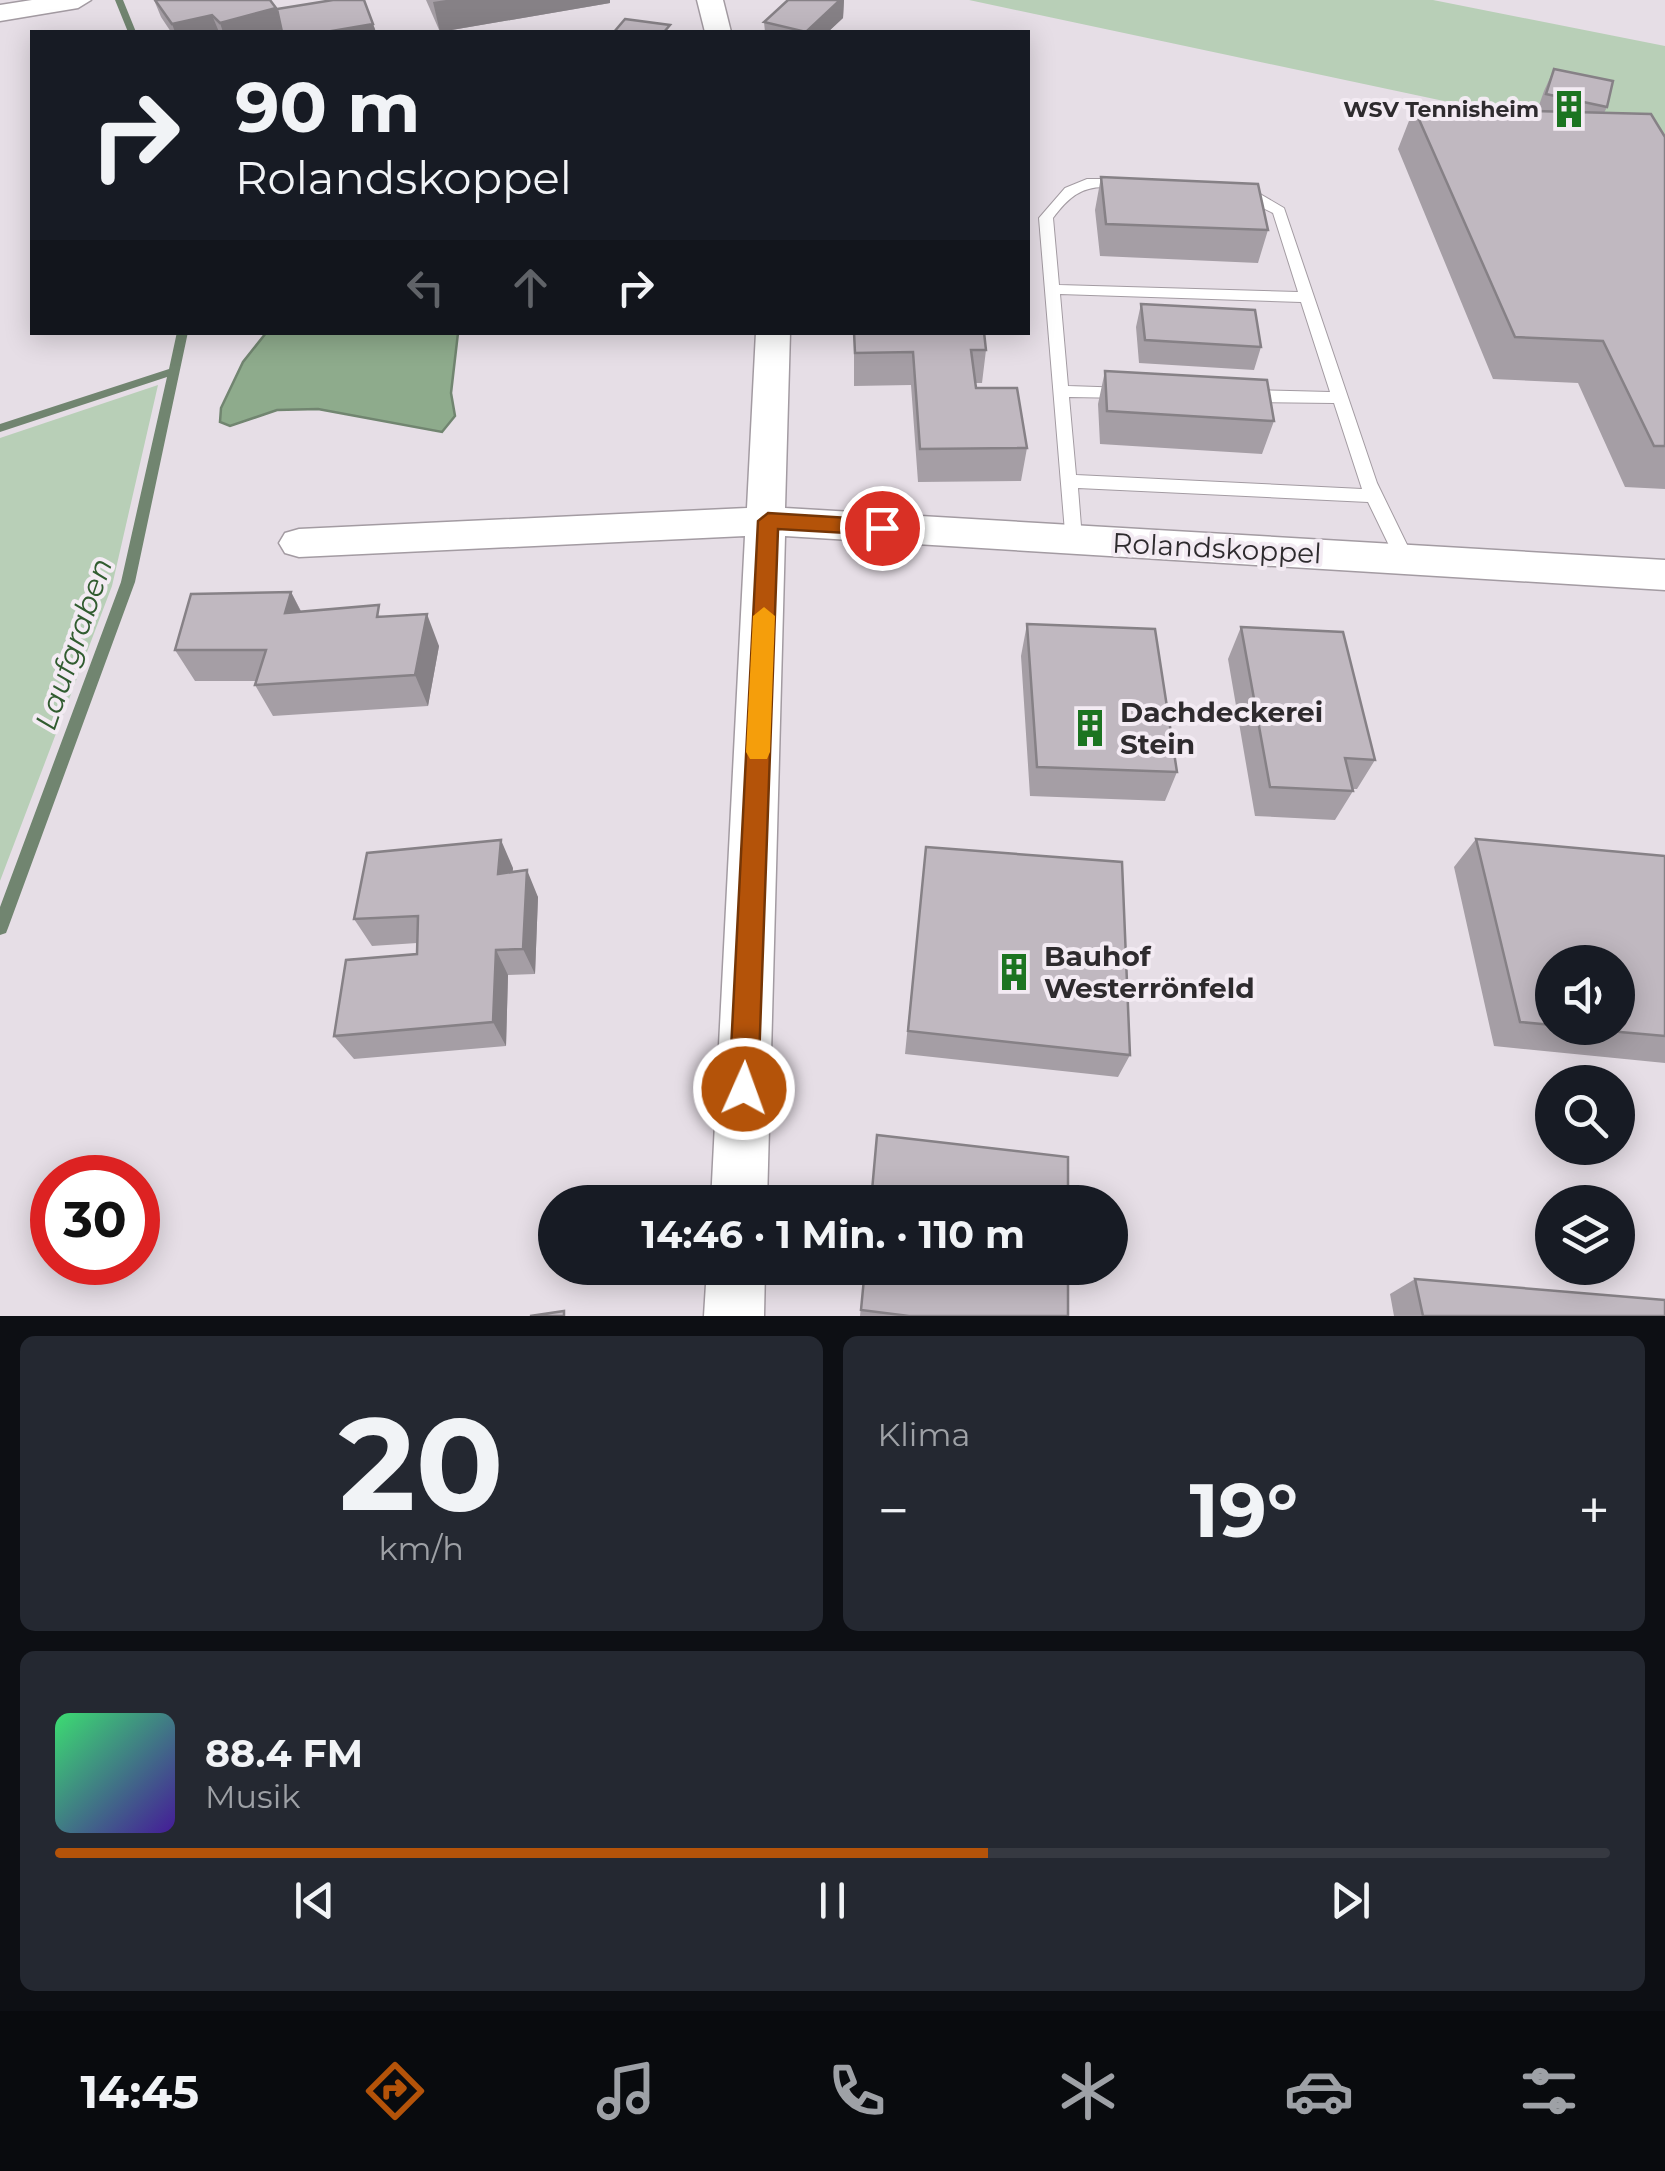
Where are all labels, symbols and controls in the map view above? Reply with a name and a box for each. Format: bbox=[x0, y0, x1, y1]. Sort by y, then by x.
text: 90 m bbox=[235, 64, 420, 150]
icon: right bbox=[70, 70, 200, 200]
building icon: WSV Tennisheim bbox=[1548, 88, 1590, 130]
place label: WSV Tennisheim bbox=[1343, 96, 1539, 123]
text: Rolandskoppel bbox=[235, 150, 572, 205]
icon: left bbox=[398, 260, 453, 315]
icon: ahead bbox=[503, 260, 558, 315]
icon: right bbox=[608, 260, 663, 315]
pin bbox=[840, 486, 925, 571]
icon: arrive bbox=[855, 501, 910, 556]
street label: Rolandskoppel bbox=[1111, 526, 1323, 570]
water label: Laufgraben bbox=[27, 553, 120, 735]
place label: Dachdeckerei Stein bbox=[1120, 695, 1323, 761]
building icon: Dachdeckerei Stein bbox=[1069, 707, 1111, 749]
place label: Bauhof Westerrönfeld bbox=[1044, 939, 1255, 1005]
map controls bbox=[1535, 945, 1635, 1285]
button: sound bbox=[1535, 945, 1635, 1045]
building icon: Bauhof Westerrönfeld bbox=[993, 951, 1035, 993]
position arrow bbox=[692, 1037, 796, 1141]
button: search bbox=[1535, 1065, 1635, 1165]
speed limit sign: 30 bbox=[30, 1155, 160, 1285]
button: layers bbox=[1535, 1185, 1635, 1285]
text: 14:46 · 1 Min. · 110 m bbox=[641, 1211, 1025, 1258]
text: 20 bbox=[339, 1384, 504, 1543]
text: Klima bbox=[878, 1415, 970, 1454]
text: 19° bbox=[1189, 1464, 1298, 1556]
text: − bbox=[878, 1477, 909, 1544]
text: + bbox=[1578, 1477, 1610, 1544]
text: km/h bbox=[379, 1529, 464, 1568]
text: 88.4 FM bbox=[205, 1730, 363, 1777]
text: Musik bbox=[205, 1777, 300, 1816]
icon: previous bbox=[287, 1873, 342, 1928]
icon: pause bbox=[805, 1873, 860, 1928]
icon: next bbox=[1323, 1873, 1378, 1928]
icon: directions bbox=[360, 2056, 430, 2126]
icon: music bbox=[591, 2056, 661, 2126]
icon: phone bbox=[822, 2056, 892, 2126]
icon: climate bbox=[1053, 2056, 1123, 2126]
icon: car bbox=[1284, 2056, 1354, 2126]
icon: filters bbox=[1514, 2056, 1584, 2126]
text: 14:45 bbox=[80, 2064, 199, 2119]

